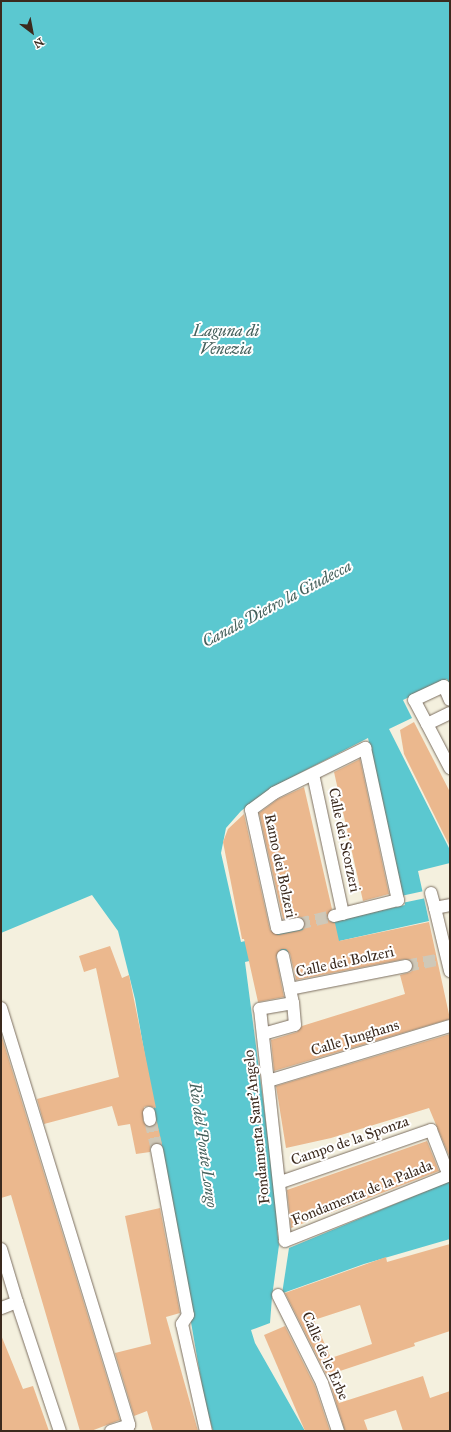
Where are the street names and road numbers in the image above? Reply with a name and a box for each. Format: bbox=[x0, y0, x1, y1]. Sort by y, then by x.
street label: Calle dei Scorzeri bbox=[324, 786, 364, 894]
street label: Ramo dei Bolzeri bbox=[260, 812, 300, 920]
street label: Calle dei Bolzeri bbox=[294, 943, 396, 981]
street label: Calle Junghans bbox=[309, 1016, 401, 1060]
street label: Fondamenta Sant'Angelo bbox=[240, 1049, 274, 1205]
street label: Campo de la Sponza bbox=[289, 1112, 411, 1170]
street label: Fondamenta de la Palada bbox=[289, 1156, 435, 1230]
street label: Calle de le Erbe bbox=[298, 1309, 352, 1403]

